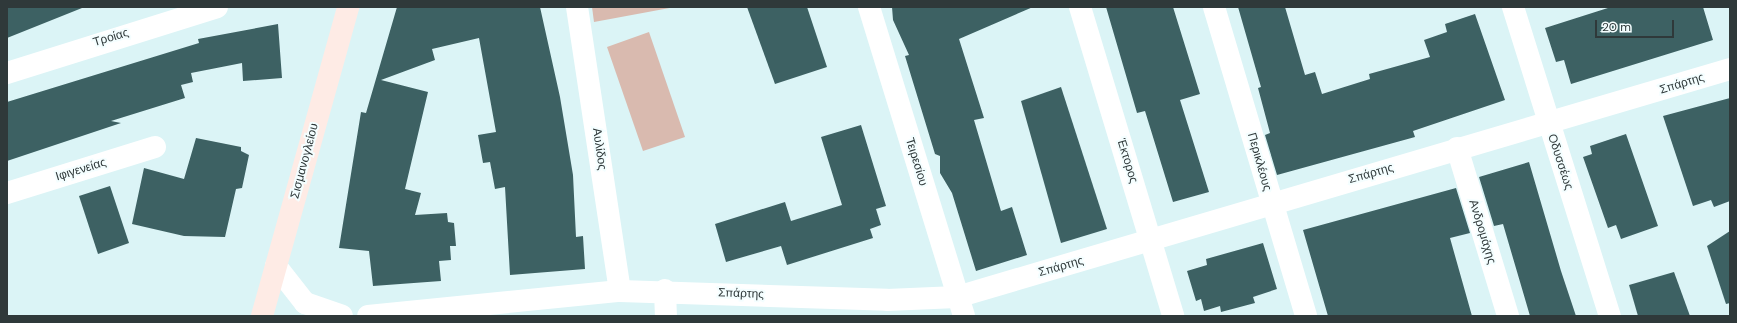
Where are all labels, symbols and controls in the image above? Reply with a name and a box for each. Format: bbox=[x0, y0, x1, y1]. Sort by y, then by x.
scale bar bbox=[1597, 12, 1676, 38]
text: 20 m bbox=[1602, 19, 1631, 35]
street label: Τροίας bbox=[92, 26, 130, 50]
street label: Σπάρτης bbox=[1658, 70, 1706, 98]
street label: Σισμανογλείου bbox=[288, 122, 322, 200]
street label: Αυλίδος bbox=[589, 127, 609, 171]
street label: Περικλέους bbox=[1244, 131, 1274, 193]
street label: Οδυσσέως bbox=[1544, 132, 1576, 192]
street label: Τειρεσίου bbox=[902, 136, 930, 188]
street label: Έκτορος bbox=[1113, 137, 1141, 185]
street label: Ιφιγενείας bbox=[54, 156, 108, 184]
street label: Σπάρτης bbox=[1347, 161, 1395, 187]
street label: Ανδρομάχης bbox=[1465, 198, 1499, 266]
street label: Σπάρτης bbox=[1037, 254, 1085, 280]
street label: Σπάρτης bbox=[718, 286, 764, 302]

